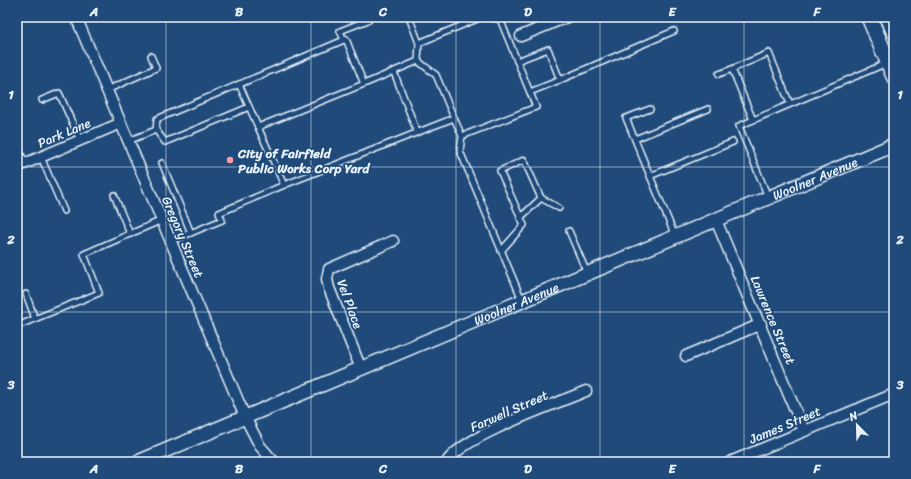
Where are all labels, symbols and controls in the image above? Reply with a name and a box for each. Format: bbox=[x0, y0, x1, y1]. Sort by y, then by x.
text: A bbox=[89, 0, 98, 23]
text: B bbox=[235, 0, 244, 23]
text: C bbox=[378, 0, 388, 23]
text: D bbox=[524, 0, 532, 23]
text: E bbox=[668, 0, 677, 23]
text: F bbox=[812, 0, 821, 23]
text: 1 bbox=[8, 83, 14, 106]
text: 1 bbox=[897, 83, 903, 106]
street label: Park Lane bbox=[34, 111, 94, 155]
place label: City of Fairfield Public Works Corp Yard bbox=[237, 142, 370, 180]
street label: Woolner Avenue bbox=[769, 150, 861, 206]
marker: City of Fairfield Public Works Corp Yard bbox=[225, 155, 235, 165]
street label: Gregory Street bbox=[155, 192, 211, 282]
text: 2 bbox=[6, 228, 15, 251]
text: 2 bbox=[895, 228, 904, 251]
street label: Lawrence Street bbox=[744, 272, 802, 368]
street label: Woolner Avenue bbox=[470, 275, 562, 332]
street label: Vel Place bbox=[330, 276, 370, 332]
text: 3 bbox=[6, 373, 15, 396]
text: 3 bbox=[895, 373, 904, 396]
street label: Farwell Street bbox=[466, 383, 552, 439]
street label: James Street bbox=[745, 399, 825, 451]
north arrow bbox=[837, 405, 877, 445]
text: N bbox=[845, 406, 861, 427]
text: A bbox=[89, 457, 98, 479]
text: B bbox=[235, 457, 244, 479]
text: C bbox=[378, 457, 388, 479]
text: D bbox=[524, 457, 532, 479]
text: E bbox=[668, 457, 677, 479]
text: F bbox=[812, 457, 821, 479]

